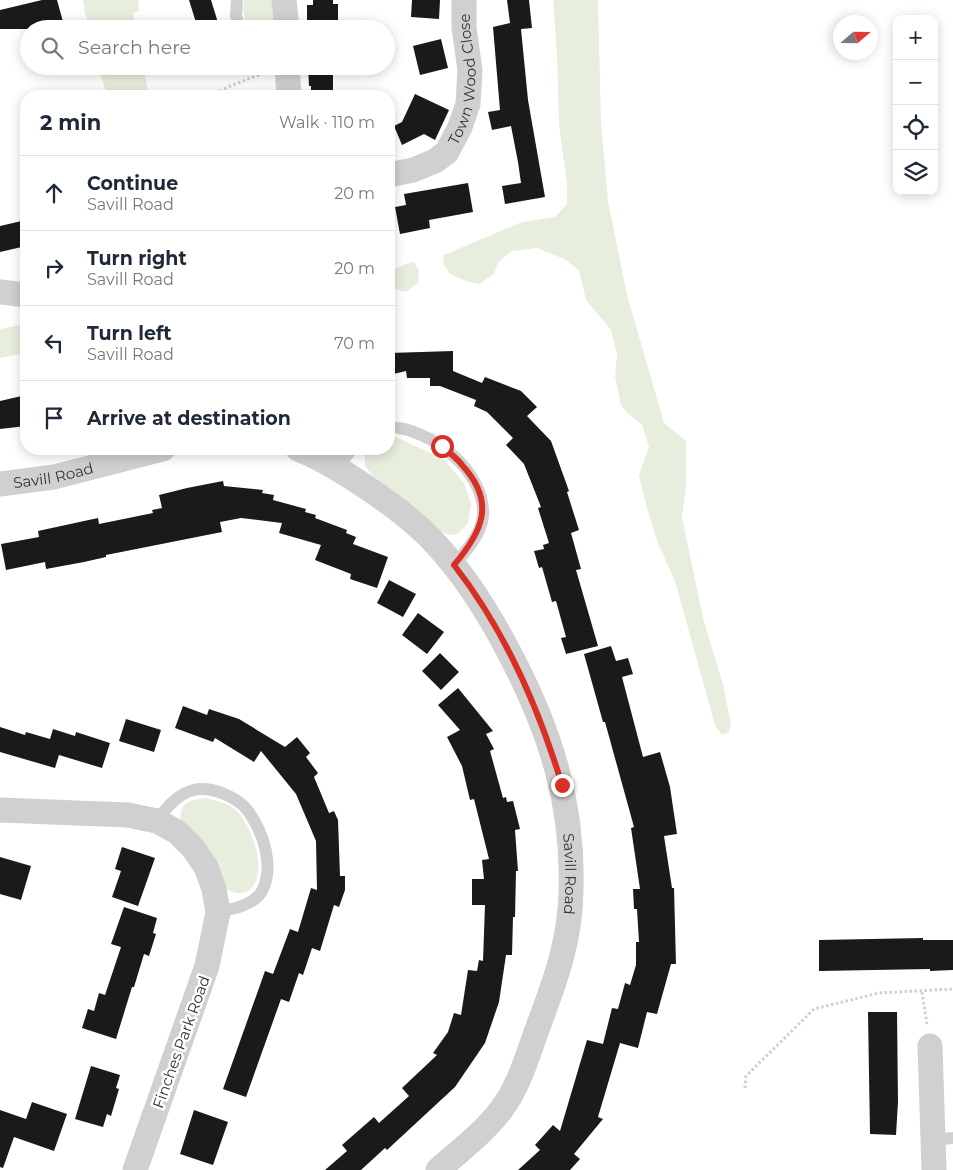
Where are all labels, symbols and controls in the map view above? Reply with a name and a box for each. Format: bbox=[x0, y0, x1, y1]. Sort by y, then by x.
street label: Town Wood Close bbox=[443, 14, 480, 148]
north arrow bbox=[833, 15, 878, 60]
map controls bbox=[893, 15, 938, 195]
button: + bbox=[893, 15, 938, 60]
search box bbox=[20, 20, 395, 75]
icon: search bbox=[38, 34, 66, 62]
text: Search here bbox=[78, 36, 191, 59]
button: − bbox=[893, 60, 938, 105]
button: locate bbox=[893, 105, 938, 150]
text: 2 min bbox=[40, 110, 101, 135]
text: Walk · 110 m bbox=[279, 113, 375, 132]
button: layers bbox=[893, 150, 938, 195]
text: Continue bbox=[87, 172, 178, 195]
icon: ahead bbox=[40, 179, 68, 207]
text: 20 m bbox=[334, 184, 375, 203]
text: Savill Road bbox=[87, 195, 174, 214]
text: Turn right bbox=[87, 247, 187, 270]
icon: right bbox=[40, 254, 68, 282]
text: 20 m bbox=[334, 259, 375, 278]
text: Savill Road bbox=[87, 270, 174, 289]
text: Turn left bbox=[87, 322, 172, 345]
icon: left bbox=[40, 329, 68, 357]
text: 70 m bbox=[334, 334, 375, 353]
text: Savill Road bbox=[87, 345, 174, 364]
icon: arrive bbox=[40, 404, 68, 432]
text: Arrive at destination bbox=[87, 407, 291, 430]
route start bbox=[431, 435, 454, 458]
street label: Savill Road bbox=[12, 458, 95, 492]
route end bbox=[551, 774, 574, 797]
street label: Savill Road bbox=[559, 832, 581, 915]
street label: Finches Park Road bbox=[148, 973, 214, 1111]

